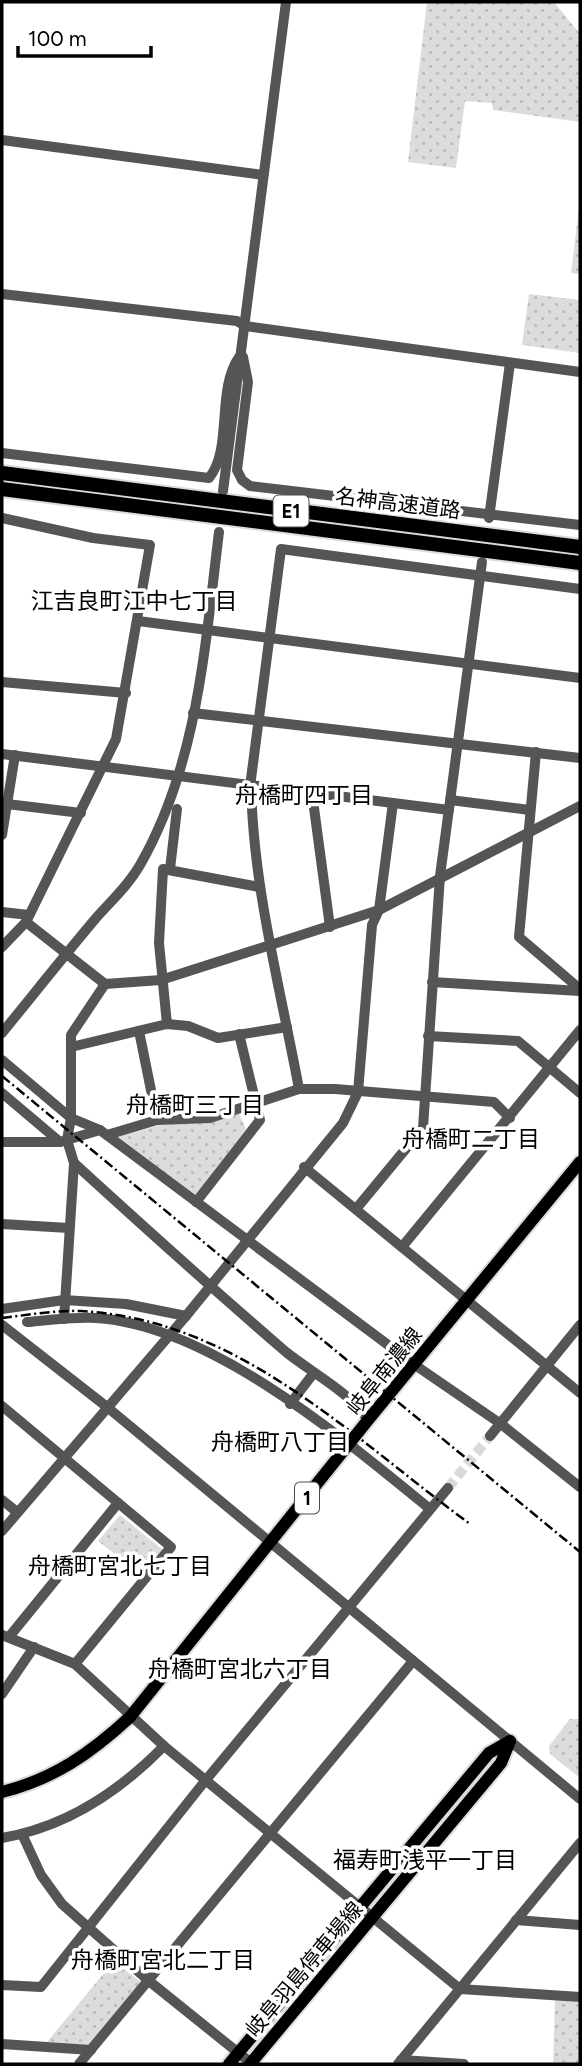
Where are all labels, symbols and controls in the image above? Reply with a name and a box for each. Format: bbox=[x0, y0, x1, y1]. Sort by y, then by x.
scale bar bbox=[18, 14, 150, 58]
text: 100 m bbox=[28, 26, 87, 51]
street label: 名神高速道路 bbox=[334, 483, 462, 523]
road number: E1 bbox=[274, 496, 308, 526]
district label: 江吉良町江中七丁目 bbox=[31, 587, 238, 615]
district label: 舟橋町四丁目 bbox=[235, 781, 373, 809]
district label: 舟橋町三丁目 bbox=[126, 1091, 264, 1119]
district label: 舟橋町二丁目 bbox=[402, 1125, 540, 1153]
street label: 岐阜南濃線 bbox=[341, 1322, 427, 1420]
district label: 舟橋町八丁目 bbox=[211, 1428, 349, 1456]
road number: 1 bbox=[295, 1482, 319, 1514]
district label: 舟橋町宮北七丁目 bbox=[28, 1552, 212, 1580]
district label: 舟橋町宮北六丁目 bbox=[148, 1655, 332, 1683]
district label: 福寿町浅平一丁目 bbox=[333, 1846, 517, 1874]
street label: 岐阜羽島停車場線 bbox=[240, 1897, 368, 2041]
district label: 舟橋町宮北二丁目 bbox=[71, 1946, 255, 1974]

